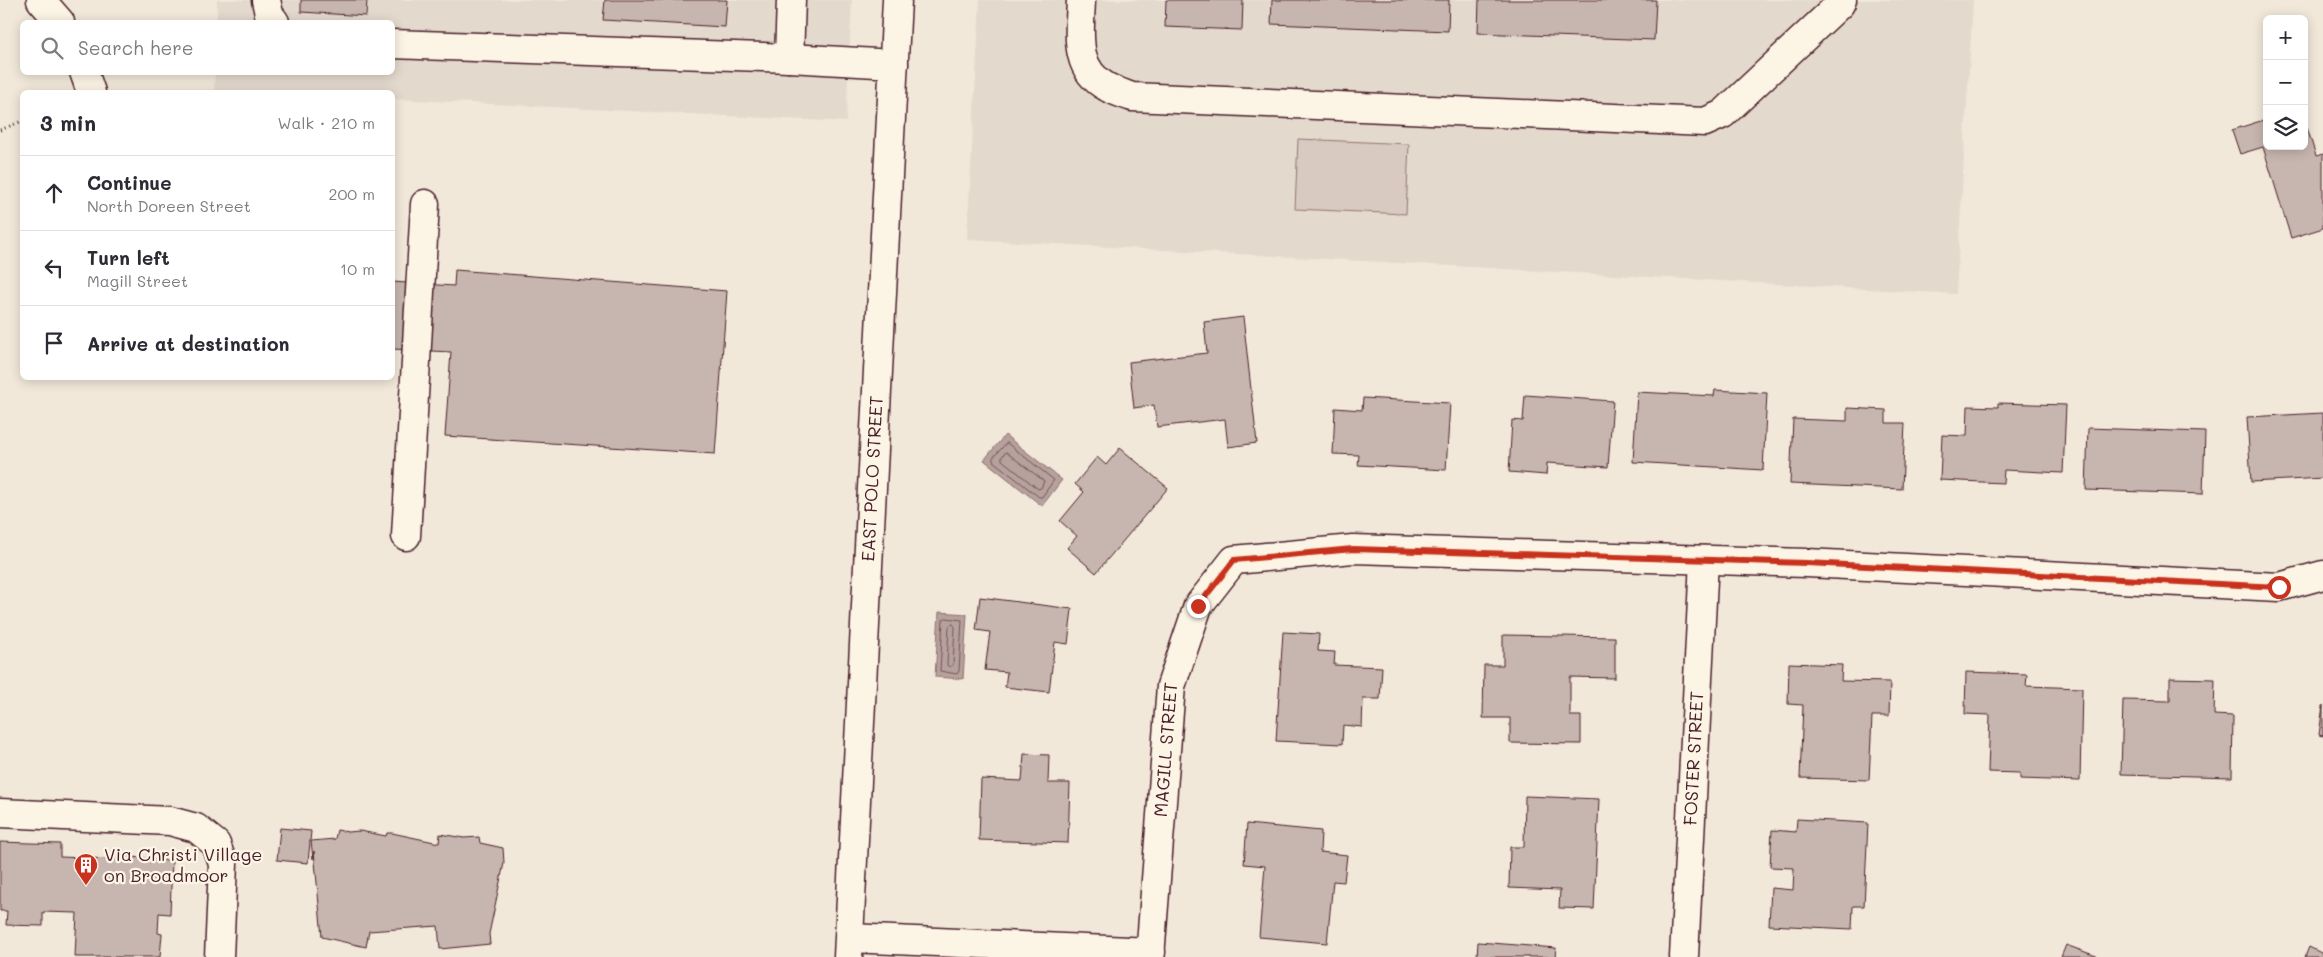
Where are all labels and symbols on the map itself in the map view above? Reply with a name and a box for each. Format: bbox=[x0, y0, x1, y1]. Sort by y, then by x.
street label: EAST POLO STREET bbox=[855, 395, 888, 562]
route start bbox=[2268, 576, 2291, 599]
route end bbox=[1187, 595, 1210, 618]
street label: MAGILL STREET bbox=[1148, 681, 1182, 818]
street label: FOSTER STREET bbox=[1678, 690, 1708, 826]
place label: Via Christi Village on Broadmoor bbox=[104, 842, 262, 887]
building icon: Via Christi Village on Broadmoor bbox=[73, 852, 99, 886]

